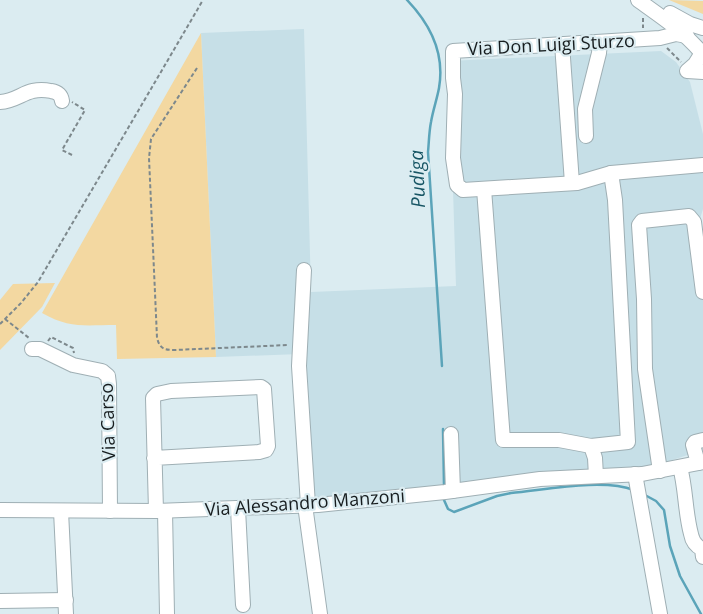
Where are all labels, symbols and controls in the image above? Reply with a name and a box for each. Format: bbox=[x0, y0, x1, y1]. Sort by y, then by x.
street label: Via Don Luigi Sturzo bbox=[467, 28, 635, 60]
water label: Pudiga bbox=[403, 149, 431, 208]
street label: Via Carso bbox=[94, 383, 120, 461]
street label: Via Alessandro Manzoni bbox=[204, 483, 406, 521]

